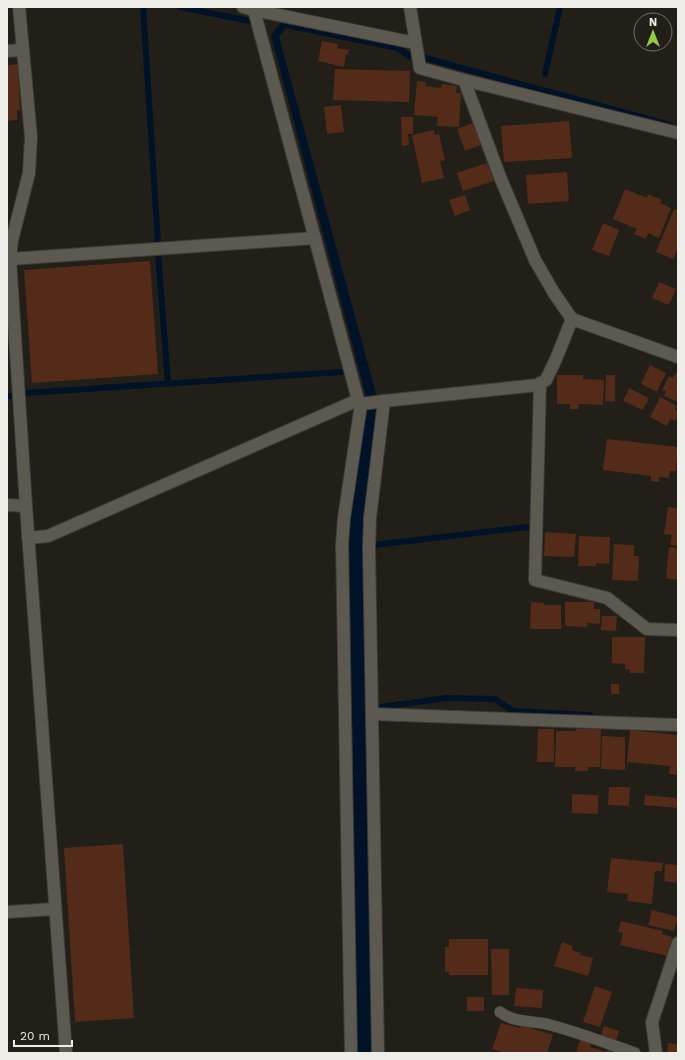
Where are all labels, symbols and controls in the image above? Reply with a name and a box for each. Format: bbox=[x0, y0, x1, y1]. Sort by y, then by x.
north arrow bbox=[633, 12, 673, 52]
text: N bbox=[649, 16, 657, 29]
scale bar bbox=[14, 1022, 72, 1048]
text: 20 m bbox=[20, 1029, 50, 1043]

